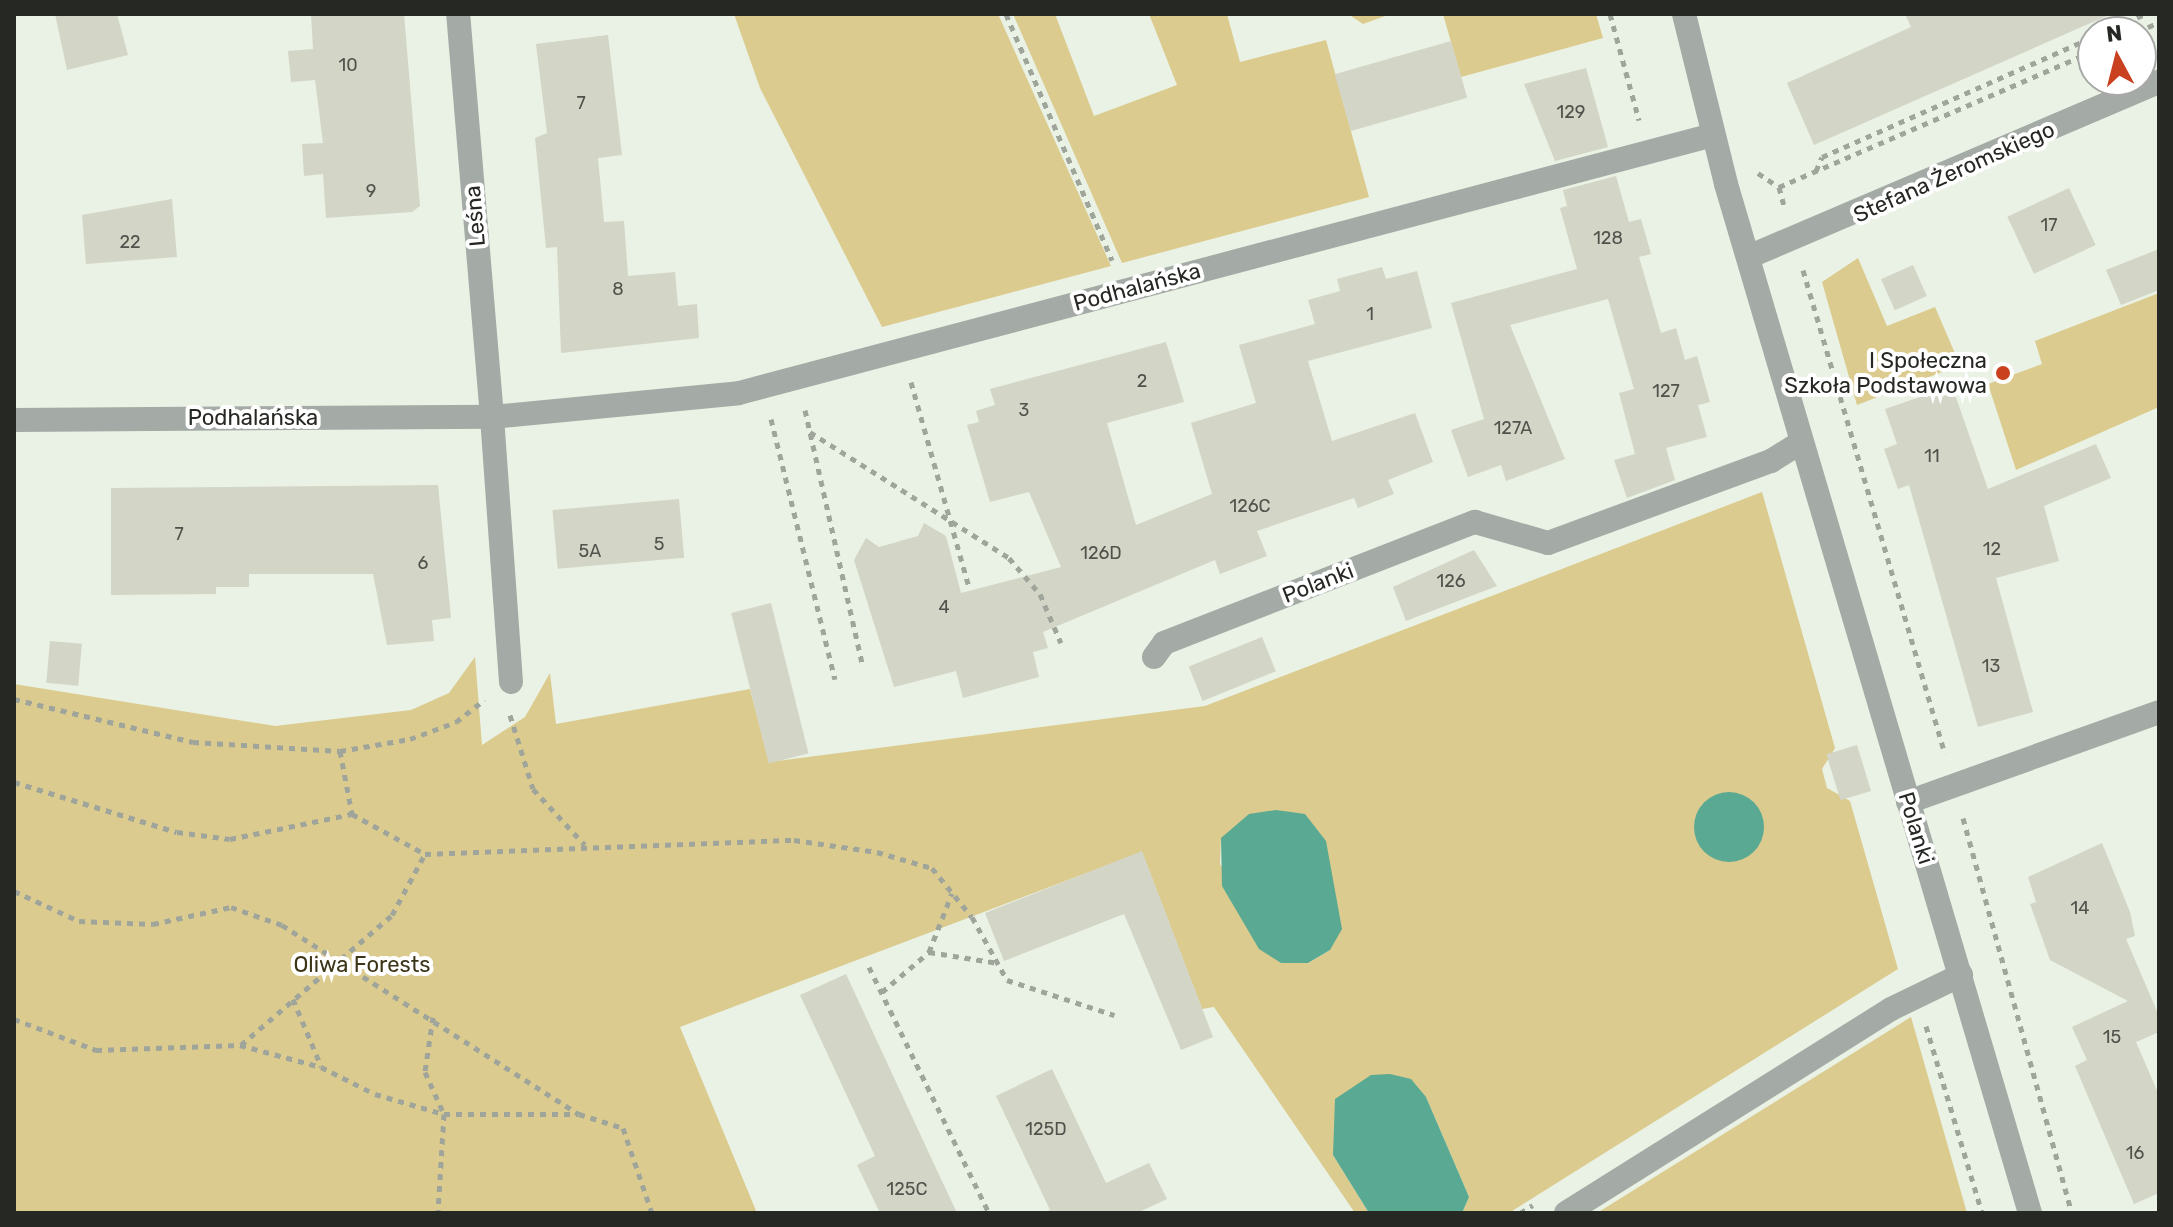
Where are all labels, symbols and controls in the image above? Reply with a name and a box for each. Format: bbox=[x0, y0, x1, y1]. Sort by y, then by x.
north arrow bbox=[2077, 16, 2157, 96]
text: N bbox=[2105, 19, 2124, 48]
house number: 10 bbox=[338, 54, 358, 76]
house number: 7 bbox=[576, 92, 586, 114]
house number: 129 bbox=[1557, 101, 1585, 123]
street label: Stefana Żeromskiego bbox=[1849, 116, 2059, 228]
house number: 9 bbox=[366, 180, 376, 202]
street label: Leśna bbox=[459, 184, 491, 248]
house number: 17 bbox=[2041, 214, 2057, 236]
house number: 128 bbox=[1593, 227, 1623, 249]
house number: 22 bbox=[119, 231, 141, 253]
street label: Podhalańska bbox=[1071, 257, 1203, 317]
house number: 8 bbox=[612, 278, 624, 300]
house number: 1 bbox=[1366, 303, 1374, 325]
place label: I Społeczna Szkoła Podstawowa bbox=[1784, 347, 1987, 398]
marker: I Społeczna Szkoła Podstawowa bbox=[1994, 364, 2012, 382]
house number: 2 bbox=[1137, 370, 1147, 392]
house number: 127 bbox=[1652, 380, 1680, 402]
house number: 3 bbox=[1019, 399, 1029, 421]
street label: Podhalańska bbox=[188, 405, 318, 431]
house number: 127A bbox=[1494, 417, 1532, 439]
house number: 11 bbox=[1924, 445, 1940, 467]
house number: 126C bbox=[1229, 495, 1271, 517]
house number: 7 bbox=[174, 523, 184, 545]
house number: 5 bbox=[654, 533, 664, 555]
house number: 12 bbox=[1983, 538, 2001, 560]
house number: 5A bbox=[579, 540, 601, 562]
house number: 126D bbox=[1080, 542, 1122, 564]
house number: 6 bbox=[418, 552, 428, 574]
street label: Polanki bbox=[1279, 557, 1357, 609]
house number: 126 bbox=[1436, 570, 1466, 592]
house number: 4 bbox=[938, 596, 950, 618]
house number: 13 bbox=[1982, 655, 2000, 677]
street label: Polanki bbox=[1893, 789, 1939, 867]
house number: 14 bbox=[2071, 897, 2089, 919]
park label: Oliwa Forests bbox=[293, 952, 431, 978]
house number: 15 bbox=[2103, 1026, 2121, 1048]
house number: 125D bbox=[1025, 1118, 1067, 1140]
house number: 16 bbox=[2126, 1142, 2144, 1164]
house number: 125C bbox=[887, 1178, 927, 1200]

